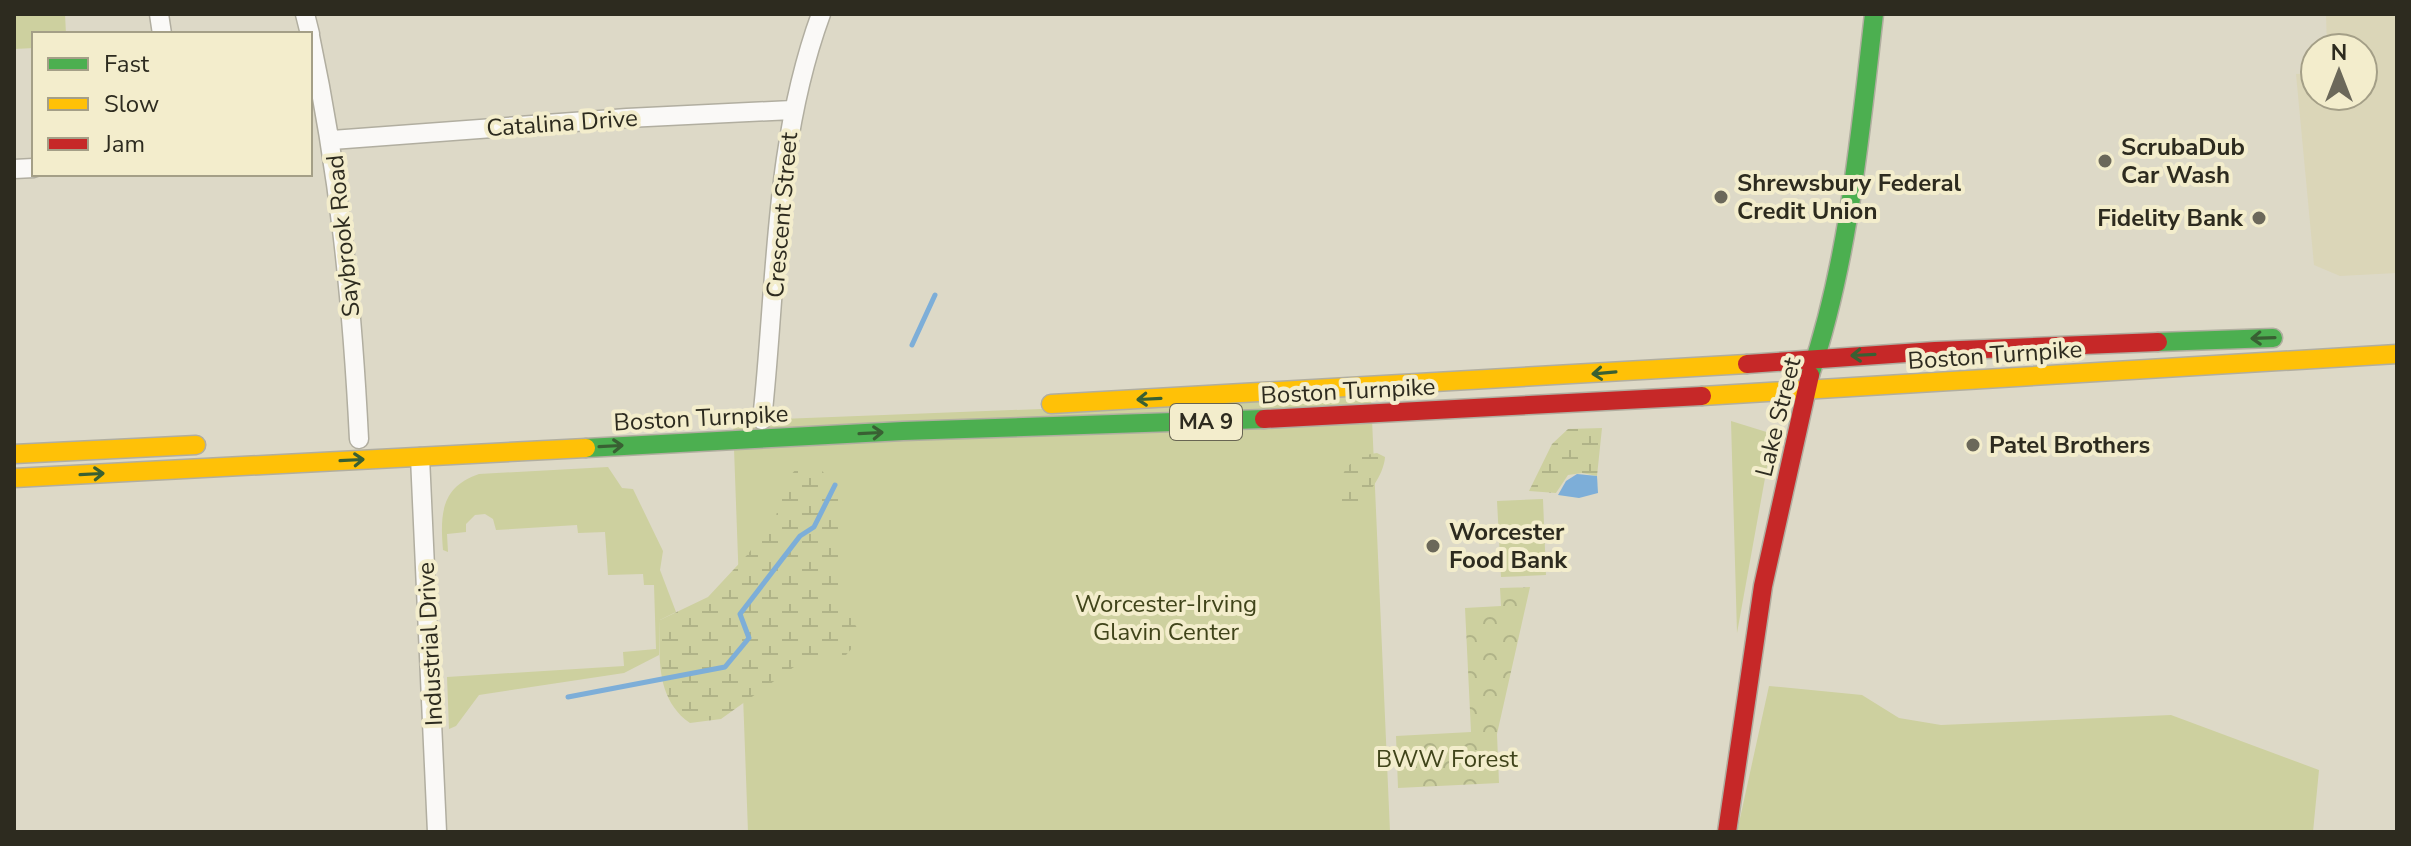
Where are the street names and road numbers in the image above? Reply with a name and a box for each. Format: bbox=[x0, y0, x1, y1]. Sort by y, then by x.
street label: Catalina Drive bbox=[485, 102, 639, 144]
street label: Crescent Street bbox=[759, 130, 805, 299]
street label: Saybrook Road bbox=[319, 153, 367, 319]
street label: Boston Turnpike bbox=[1907, 333, 2083, 377]
street label: Lake Street bbox=[1748, 353, 1808, 480]
street label: Boston Turnpike bbox=[1260, 370, 1436, 412]
street label: Boston Turnpike bbox=[613, 397, 789, 439]
road number: MA 9 bbox=[1170, 404, 1242, 440]
street label: Industrial Drive bbox=[410, 561, 450, 727]

